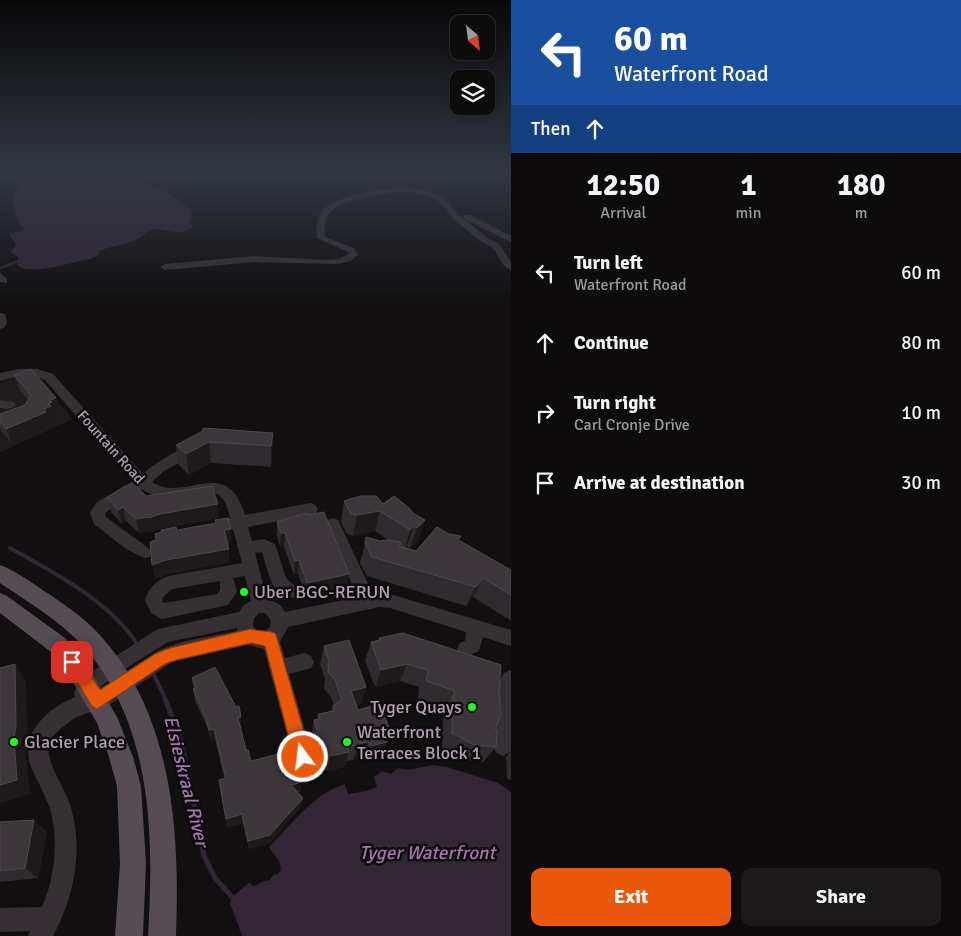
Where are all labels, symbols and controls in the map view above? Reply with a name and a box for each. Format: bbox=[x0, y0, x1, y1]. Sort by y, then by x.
north arrow bbox=[450, 15, 495, 60]
map controls bbox=[450, 15, 495, 115]
text: 60 m bbox=[614, 17, 688, 60]
icon: left bbox=[531, 20, 596, 85]
text: Waterfront Road bbox=[614, 60, 769, 87]
button: layers bbox=[450, 70, 495, 115]
icon: ahead bbox=[581, 115, 609, 143]
text: Then bbox=[531, 117, 571, 141]
text: 12:50 bbox=[586, 167, 660, 204]
text: 1 bbox=[740, 167, 757, 204]
text: 180 bbox=[837, 167, 885, 204]
text: Arrival bbox=[600, 203, 646, 223]
text: min bbox=[736, 203, 761, 223]
text: m bbox=[855, 203, 868, 223]
text: Turn left bbox=[574, 251, 643, 275]
icon: left bbox=[531, 259, 559, 287]
text: 60 m bbox=[901, 261, 941, 285]
text: Waterfront Road bbox=[574, 275, 686, 295]
icon: ahead bbox=[531, 329, 559, 357]
text: Continue bbox=[574, 331, 649, 355]
text: 80 m bbox=[901, 331, 941, 355]
text: Turn right bbox=[574, 391, 656, 415]
icon: right bbox=[531, 399, 559, 427]
text: 10 m bbox=[901, 401, 941, 425]
street label: Fountain Road bbox=[73, 407, 149, 487]
text: Carl Cronje Drive bbox=[574, 415, 690, 435]
icon: arrive bbox=[531, 469, 559, 497]
text: Arrive at destination bbox=[574, 471, 745, 495]
text: 30 m bbox=[901, 471, 941, 495]
place label: Uber BGC-RERUN bbox=[254, 581, 390, 603]
marker: Uber BGC-RERUN bbox=[238, 586, 250, 598]
pin bbox=[51, 641, 93, 683]
icon: arrive bbox=[58, 648, 86, 676]
place label: Tyger Quays bbox=[370, 696, 462, 718]
marker: Tyger Quays bbox=[466, 701, 478, 713]
water label: Elsieskraal River bbox=[158, 713, 215, 852]
place label: Waterfront Terraces Block 1 bbox=[357, 721, 481, 764]
position arrow bbox=[276, 730, 328, 782]
place label: Glacier Place bbox=[24, 731, 125, 753]
marker: Glacier Place bbox=[8, 736, 20, 748]
marker: Waterfront Terraces Block 1 bbox=[341, 736, 353, 748]
water label: Tyger Waterfront bbox=[359, 841, 497, 865]
button: Exit bbox=[531, 868, 731, 926]
button: Share bbox=[741, 868, 941, 926]

